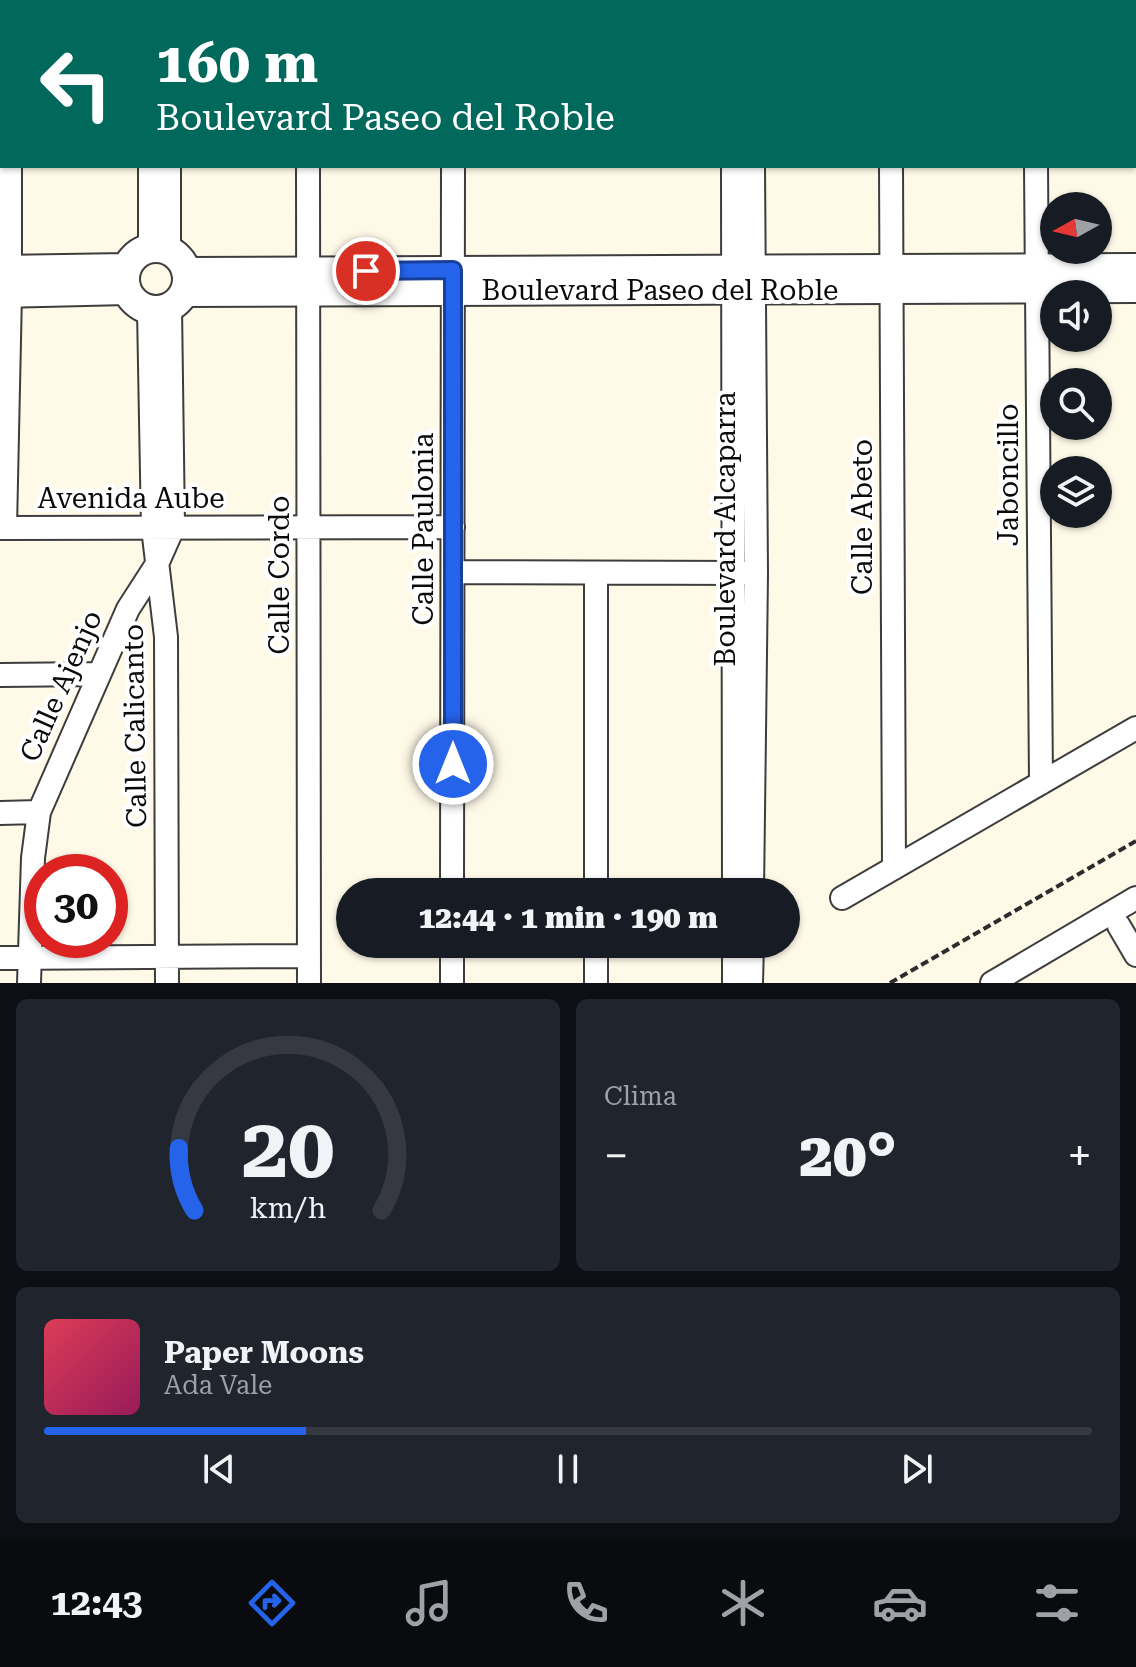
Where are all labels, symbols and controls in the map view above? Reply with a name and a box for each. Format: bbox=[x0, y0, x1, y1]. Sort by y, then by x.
text: 160 m bbox=[156, 30, 318, 96]
icon: left bbox=[24, 32, 128, 136]
text: Boulevard Paseo del Roble bbox=[156, 97, 615, 139]
north arrow bbox=[1040, 192, 1112, 264]
map controls bbox=[1040, 192, 1112, 528]
pin bbox=[332, 237, 400, 305]
icon: arrive bbox=[344, 249, 388, 293]
street label: Boulevard Paseo del Roble bbox=[482, 274, 838, 307]
button: sound bbox=[1040, 280, 1112, 352]
button: search bbox=[1040, 368, 1112, 440]
street label: Boulevard Alcaparra bbox=[709, 392, 742, 666]
street label: Jaboncillo bbox=[992, 404, 1025, 546]
street label: Calle Paulonia bbox=[407, 433, 440, 625]
street label: Calle Abeto bbox=[846, 439, 879, 595]
button: layers bbox=[1040, 456, 1112, 528]
street label: Avenida Aube bbox=[37, 482, 225, 515]
street label: Calle Cordo bbox=[263, 496, 296, 654]
street label: Calle Ajenjo bbox=[13, 605, 109, 767]
street label: Calle Calicanto bbox=[117, 624, 153, 828]
position arrow bbox=[411, 722, 495, 806]
speed limit sign: 30 bbox=[24, 854, 128, 958]
text: 12:44 · 1 min · 190 m bbox=[418, 900, 718, 935]
text: Clima bbox=[604, 1081, 677, 1111]
text: 20 bbox=[241, 1100, 335, 1197]
text: 20° bbox=[799, 1120, 897, 1191]
text: − bbox=[604, 1130, 629, 1182]
text: + bbox=[1067, 1130, 1092, 1182]
text: km/h bbox=[250, 1191, 326, 1225]
text: Paper Moons bbox=[164, 1335, 364, 1370]
text: Ada Vale bbox=[164, 1370, 272, 1400]
icon: previous bbox=[197, 1447, 241, 1491]
icon: pause bbox=[546, 1447, 590, 1491]
icon: next bbox=[895, 1447, 939, 1491]
icon: directions bbox=[244, 1575, 300, 1631]
icon: music bbox=[401, 1575, 457, 1631]
icon: phone bbox=[558, 1575, 614, 1631]
icon: climate bbox=[715, 1575, 771, 1631]
icon: car bbox=[872, 1575, 928, 1631]
icon: filters bbox=[1029, 1575, 1085, 1631]
text: 12:43 bbox=[51, 1582, 142, 1624]

